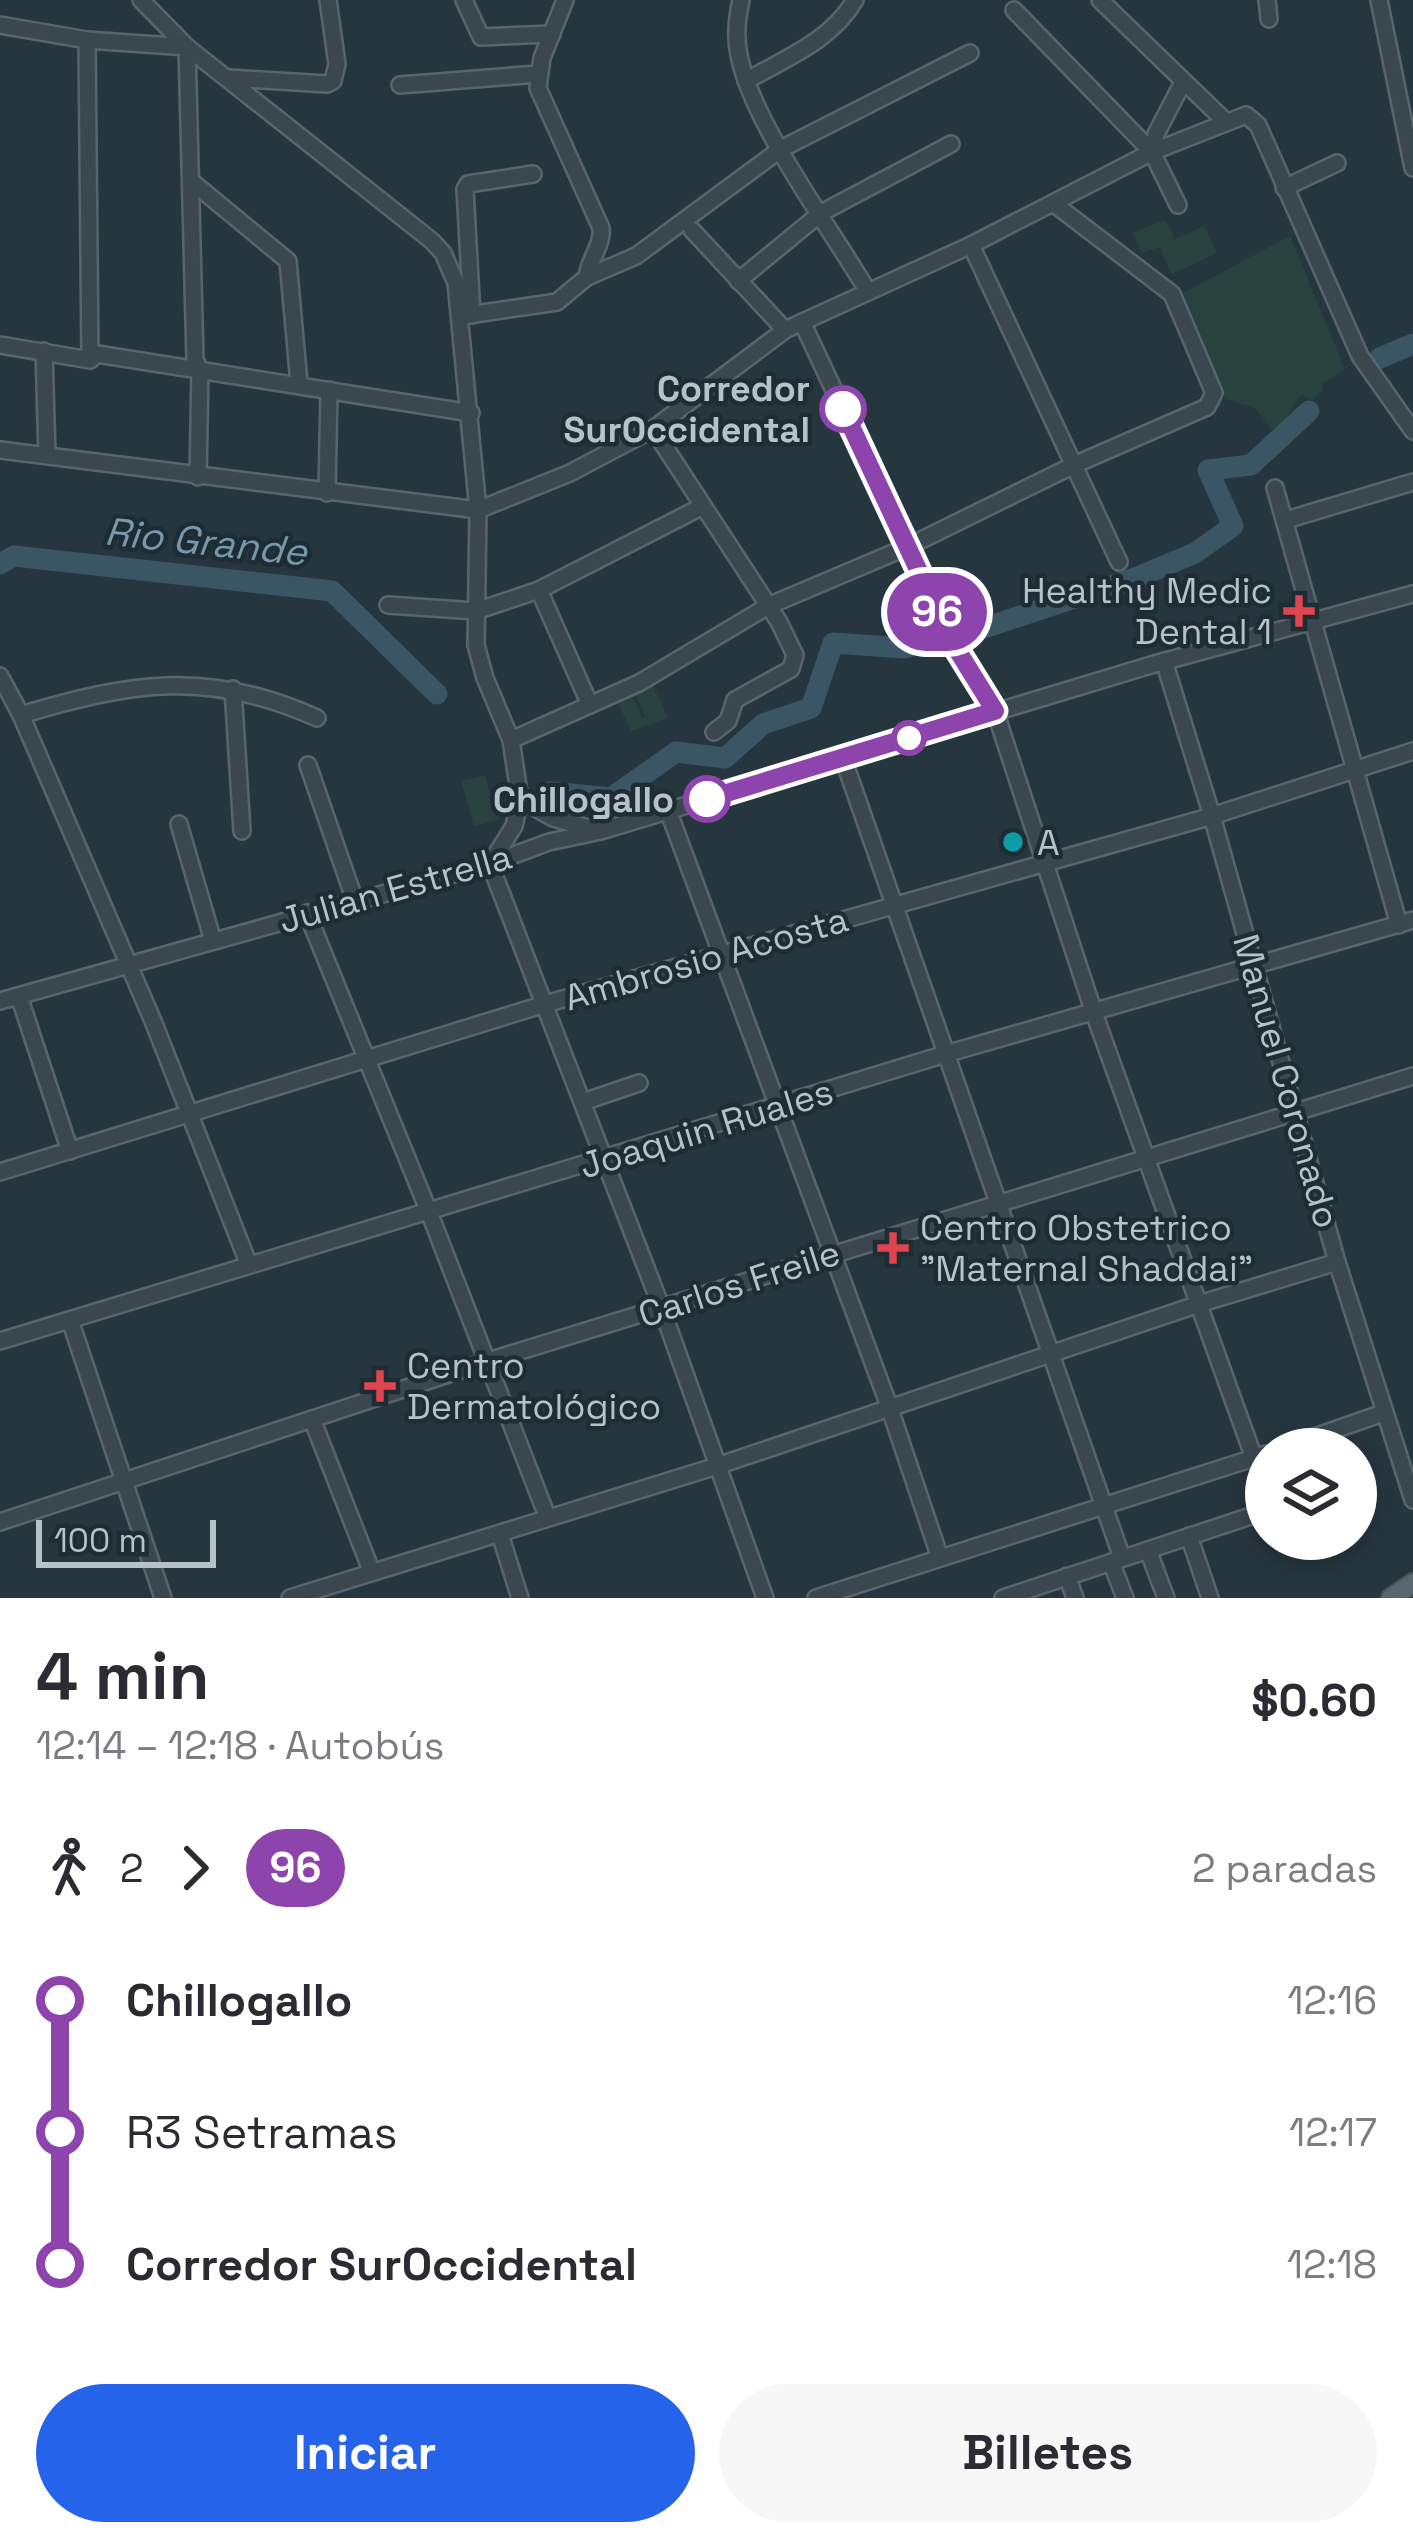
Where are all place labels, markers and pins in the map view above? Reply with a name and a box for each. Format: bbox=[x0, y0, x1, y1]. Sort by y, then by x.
place label: Corredor SurOccidental bbox=[563, 366, 810, 453]
marker: Corredor SurOccidental bbox=[821, 387, 865, 431]
place label: Healthy Medic Dental 1 bbox=[1022, 568, 1272, 655]
marker: Healthy Medic Dental 1 bbox=[1283, 595, 1315, 627]
unlabelled marker bbox=[893, 722, 925, 754]
place label: Chillogallo bbox=[493, 777, 674, 823]
marker: Chillogallo bbox=[685, 777, 729, 821]
place label: A bbox=[1037, 820, 1060, 866]
marker: A bbox=[1000, 829, 1026, 855]
place label: Centro Obstetrico "Maternal Shaddai" bbox=[920, 1205, 1253, 1292]
marker: Centro Obstetrico "Maternal Shaddai" bbox=[877, 1232, 909, 1264]
place label: Centro Dermatológico bbox=[407, 1343, 661, 1430]
marker: Centro Dermatológico bbox=[364, 1370, 396, 1402]

